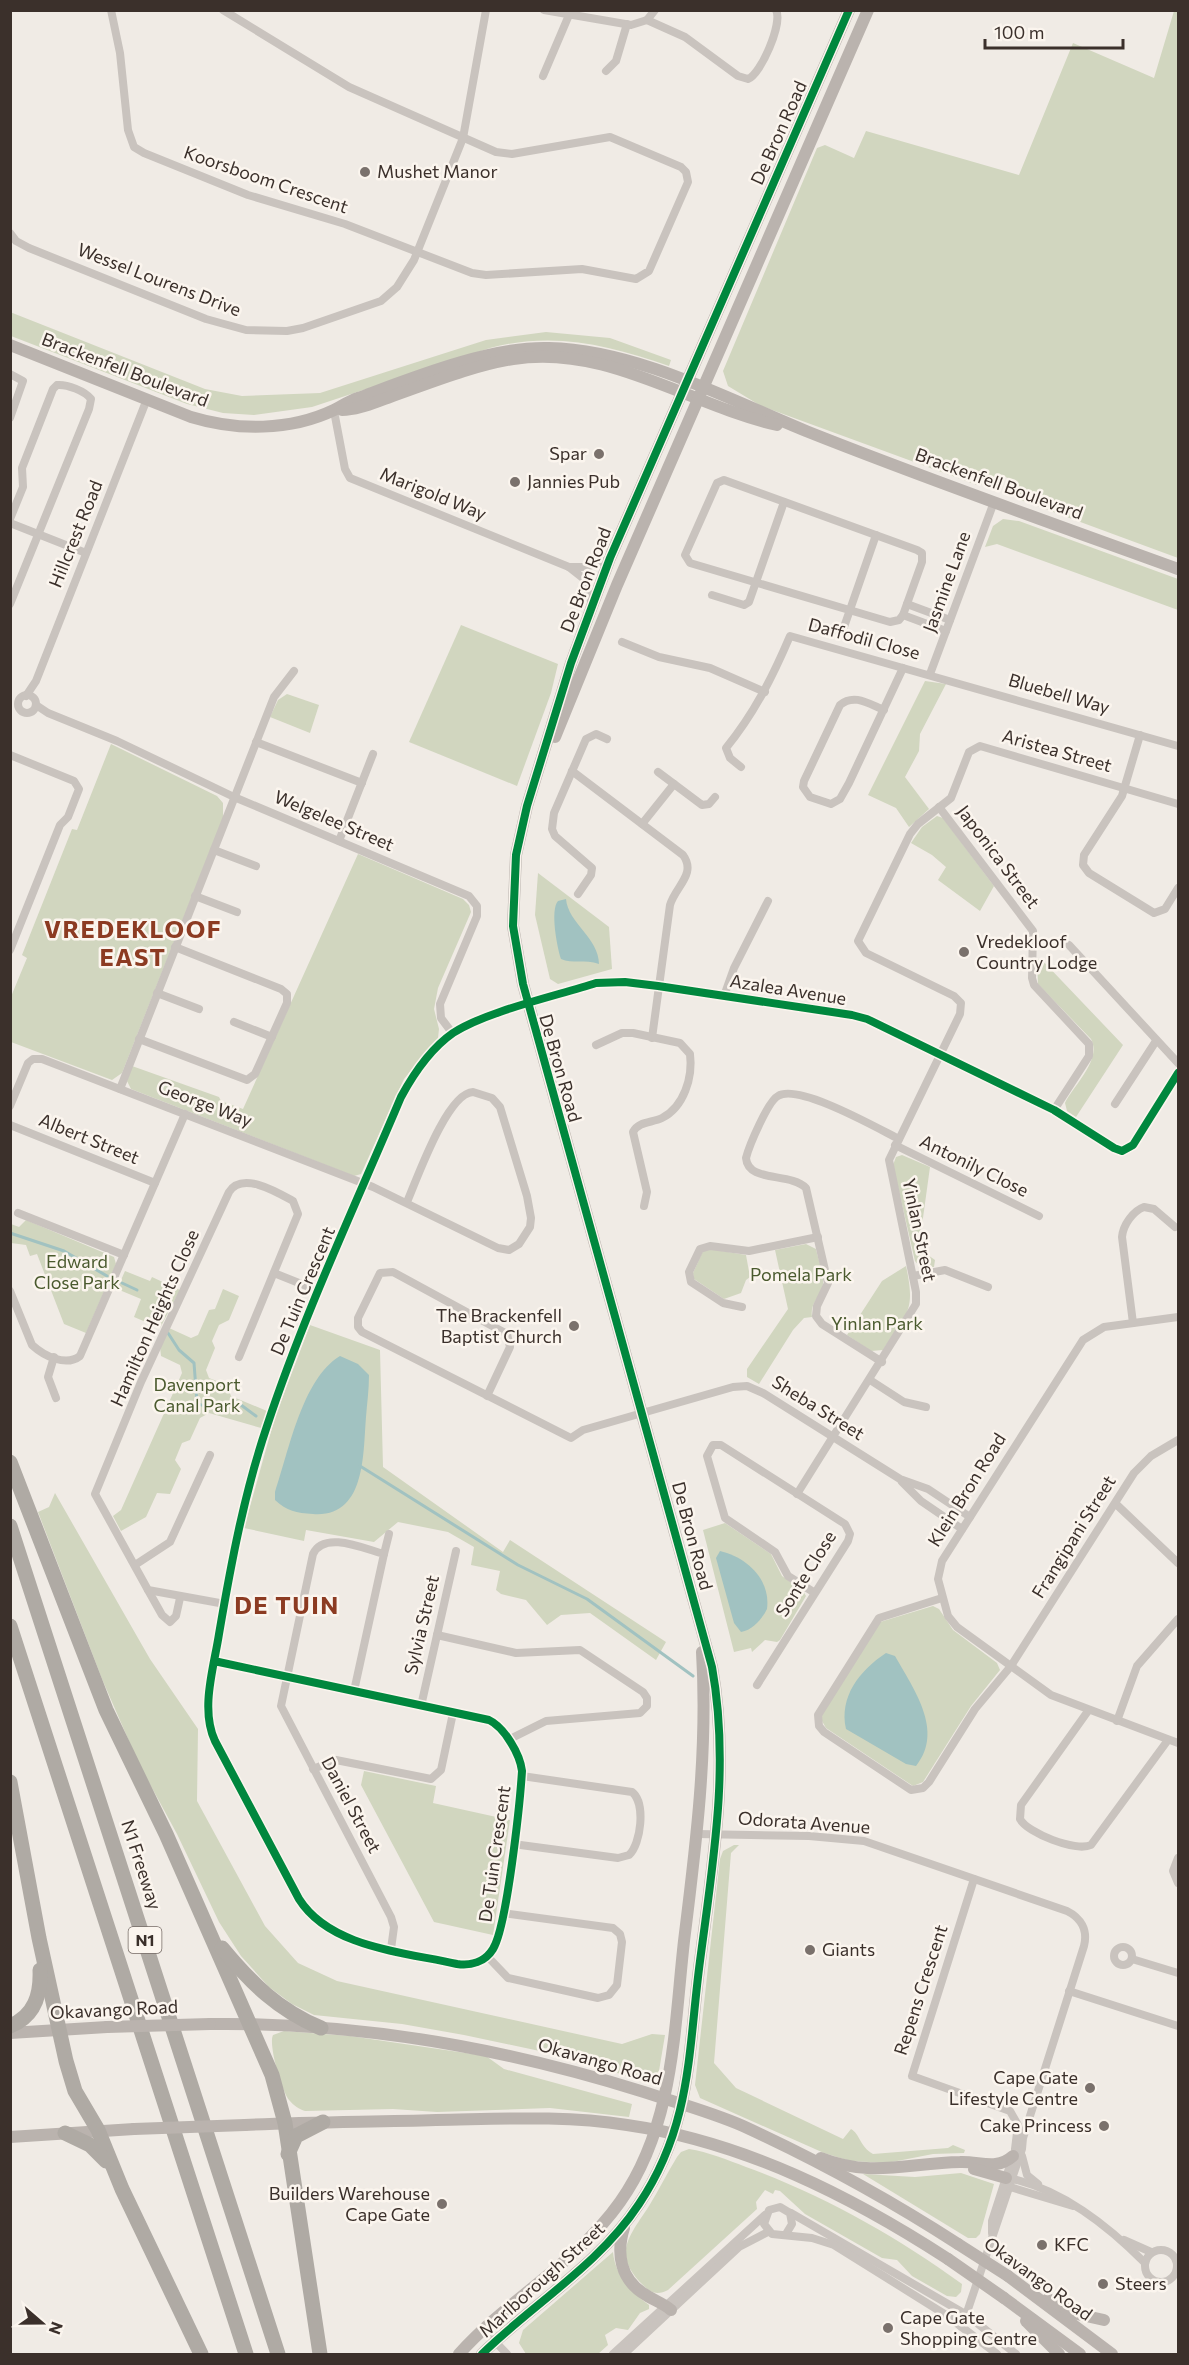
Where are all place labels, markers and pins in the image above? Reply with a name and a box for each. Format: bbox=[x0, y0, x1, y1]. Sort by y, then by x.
place label: Mushet Manor bbox=[377, 160, 498, 182]
marker: Mushet Manor bbox=[358, 165, 372, 179]
place label: Spar bbox=[549, 442, 587, 464]
marker: Spar bbox=[592, 447, 606, 461]
place label: Jannies Pub bbox=[527, 470, 620, 492]
marker: Jannies Pub bbox=[508, 475, 522, 489]
place label: Vredekloof Country Lodge bbox=[976, 930, 1097, 973]
marker: Vredekloof Country Lodge bbox=[957, 945, 971, 959]
place label: The Brackenfell Baptist Church bbox=[436, 1304, 562, 1347]
marker: The Brackenfell Baptist Church bbox=[567, 1319, 581, 1333]
place label: Giants bbox=[822, 1938, 875, 1960]
marker: Giants bbox=[803, 1943, 817, 1957]
place label: Cape Gate Lifestyle Centre bbox=[949, 2066, 1078, 2109]
marker: Cape Gate Lifestyle Centre bbox=[1083, 2081, 1097, 2095]
place label: Cake Princess bbox=[980, 2114, 1092, 2136]
marker: Cake Princess bbox=[1097, 2119, 1111, 2133]
place label: Builders Warehouse Cape Gate bbox=[269, 2182, 430, 2225]
marker: Builders Warehouse Cape Gate bbox=[435, 2197, 449, 2211]
place label: KFC bbox=[1054, 2233, 1089, 2255]
marker: KFC bbox=[1035, 2238, 1049, 2252]
place label: Steers bbox=[1115, 2272, 1167, 2294]
marker: Steers bbox=[1096, 2277, 1110, 2291]
place label: Cape Gate Shopping Centre bbox=[900, 2306, 1037, 2349]
marker: Cape Gate Shopping Centre bbox=[881, 2321, 895, 2335]

